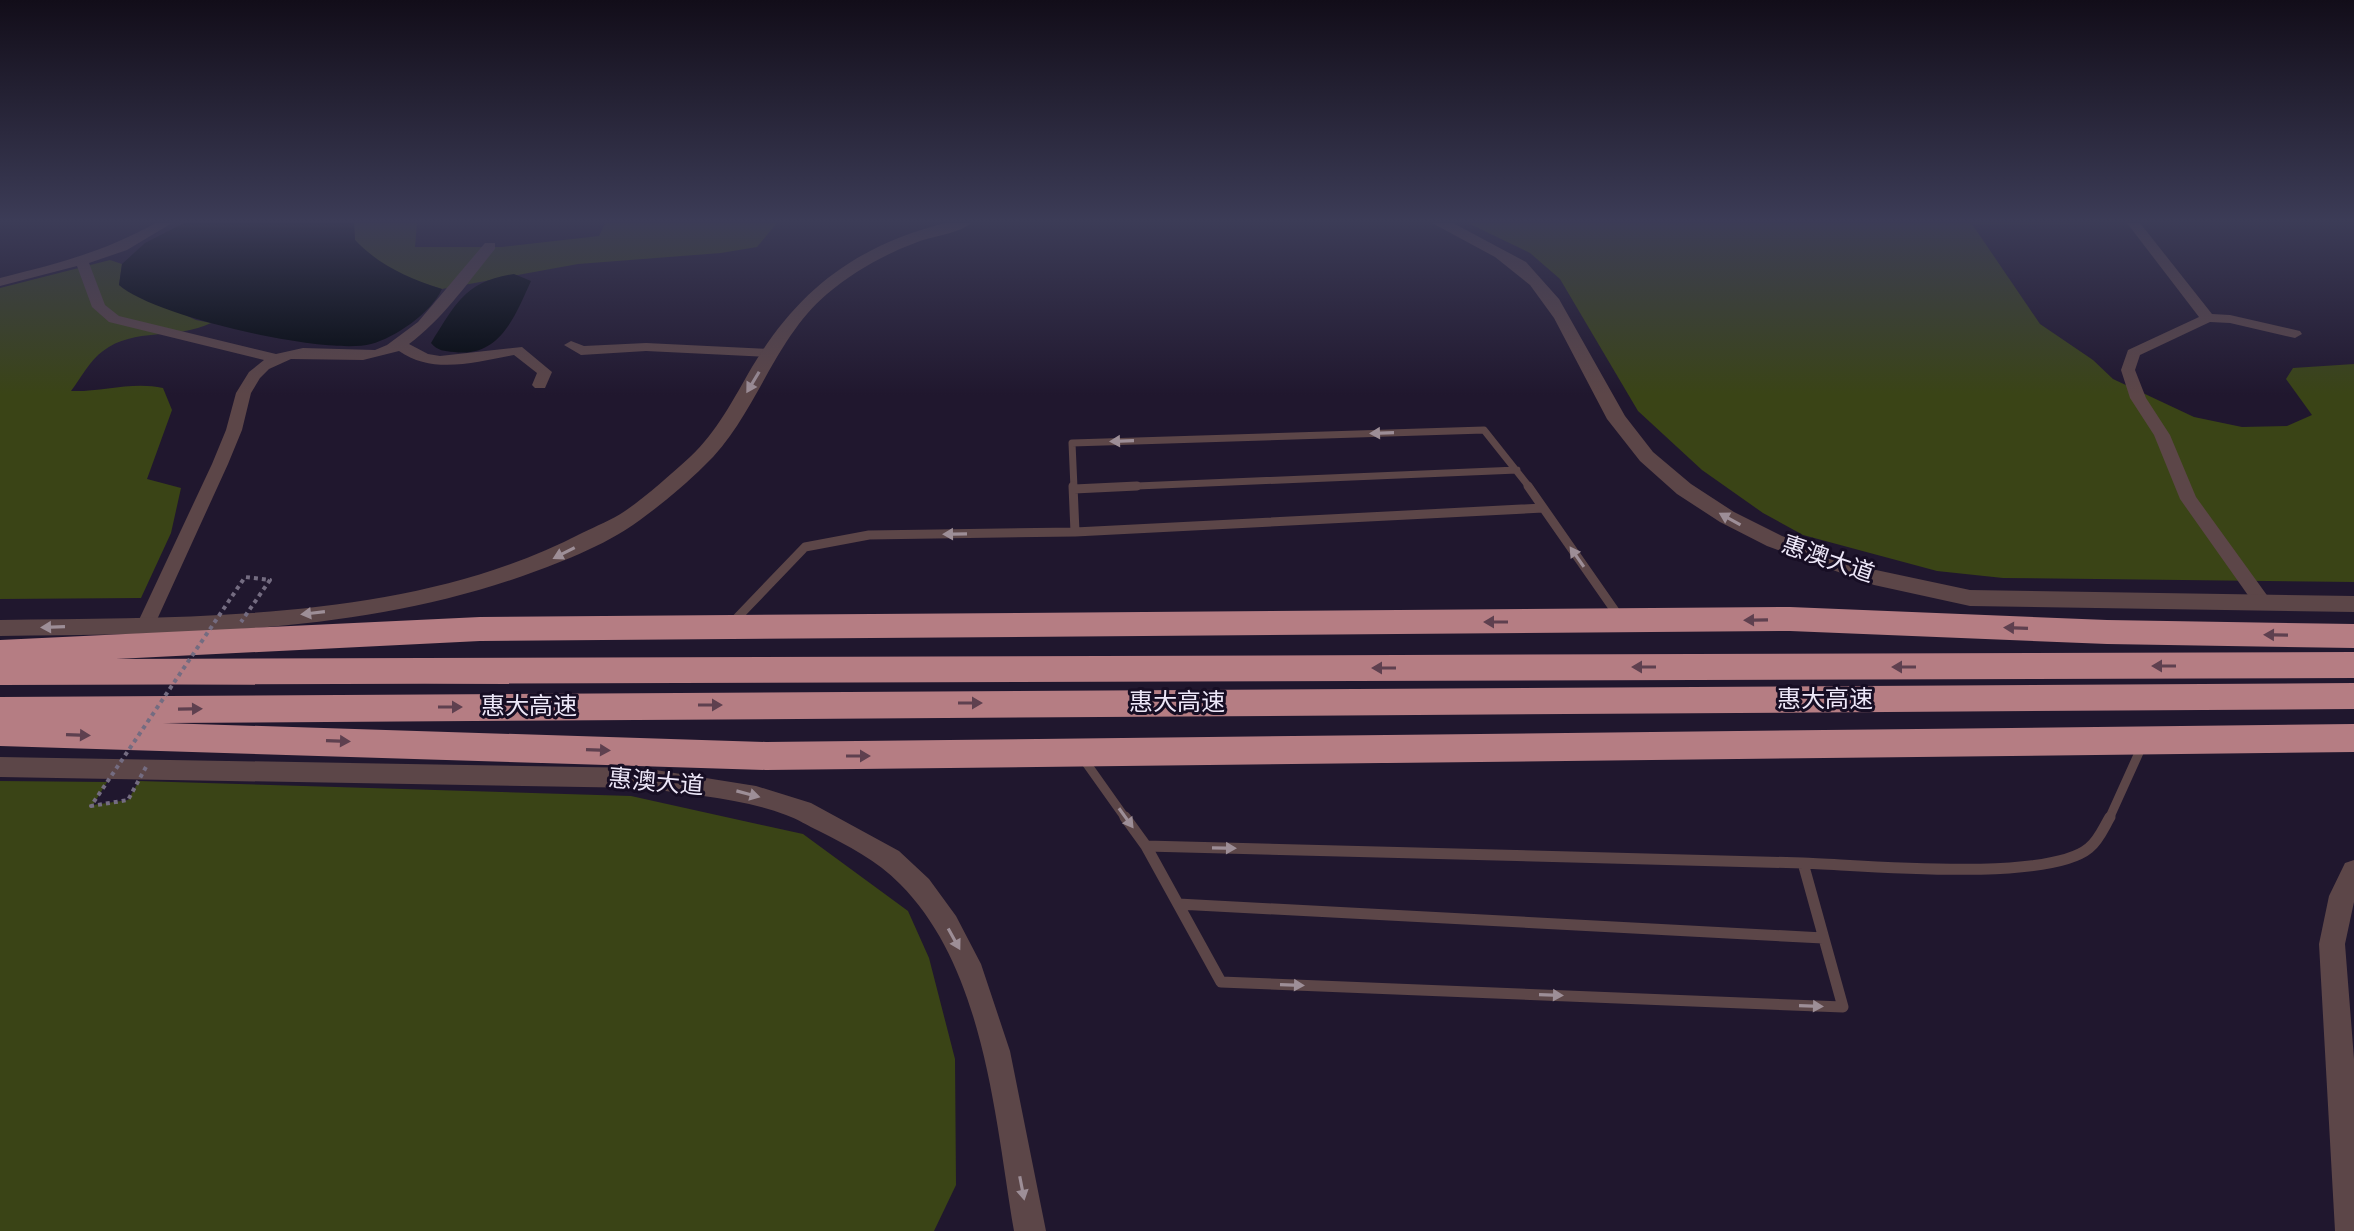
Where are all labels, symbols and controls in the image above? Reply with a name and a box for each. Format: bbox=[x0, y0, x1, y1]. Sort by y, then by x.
one-way arrow bbox=[746, 371, 760, 393]
one-way arrow bbox=[1369, 427, 1394, 440]
one-way arrow bbox=[1109, 435, 1134, 448]
one-way arrow bbox=[1719, 512, 1742, 525]
one-way arrow bbox=[942, 527, 967, 540]
street label: 惠澳大道 bbox=[1778, 530, 1878, 587]
one-way arrow bbox=[553, 547, 576, 560]
one-way arrow bbox=[1570, 547, 1585, 568]
one-way arrow bbox=[300, 607, 325, 620]
one-way arrow bbox=[1743, 614, 1768, 626]
one-way arrow bbox=[1483, 616, 1508, 628]
one-way arrow bbox=[40, 620, 65, 633]
one-way arrow bbox=[2003, 622, 2028, 635]
one-way arrow bbox=[2263, 628, 2288, 641]
one-way arrow bbox=[1891, 660, 1916, 673]
one-way arrow bbox=[2151, 660, 2176, 672]
one-way arrow bbox=[1631, 661, 1656, 673]
one-way arrow bbox=[1371, 662, 1396, 674]
street label: 惠大高速 bbox=[1777, 685, 1873, 712]
street label: 惠大高速 bbox=[1129, 688, 1225, 715]
street label: 惠大高速 bbox=[481, 692, 577, 719]
one-way arrow bbox=[958, 697, 983, 709]
one-way arrow bbox=[698, 699, 723, 711]
one-way arrow bbox=[438, 701, 463, 713]
one-way arrow bbox=[178, 703, 203, 715]
one-way arrow bbox=[66, 728, 91, 741]
one-way arrow bbox=[326, 735, 351, 747]
one-way arrow bbox=[586, 743, 611, 756]
one-way arrow bbox=[846, 750, 871, 762]
street label: 惠澳大道 bbox=[607, 764, 705, 799]
one-way arrow bbox=[736, 789, 761, 801]
one-way arrow bbox=[1118, 808, 1133, 829]
one-way arrow bbox=[1212, 842, 1237, 855]
one-way arrow bbox=[947, 928, 961, 950]
one-way arrow bbox=[1280, 978, 1305, 991]
one-way arrow bbox=[1539, 989, 1564, 1002]
one-way arrow bbox=[1799, 999, 1824, 1012]
one-way arrow bbox=[1016, 1176, 1028, 1201]

